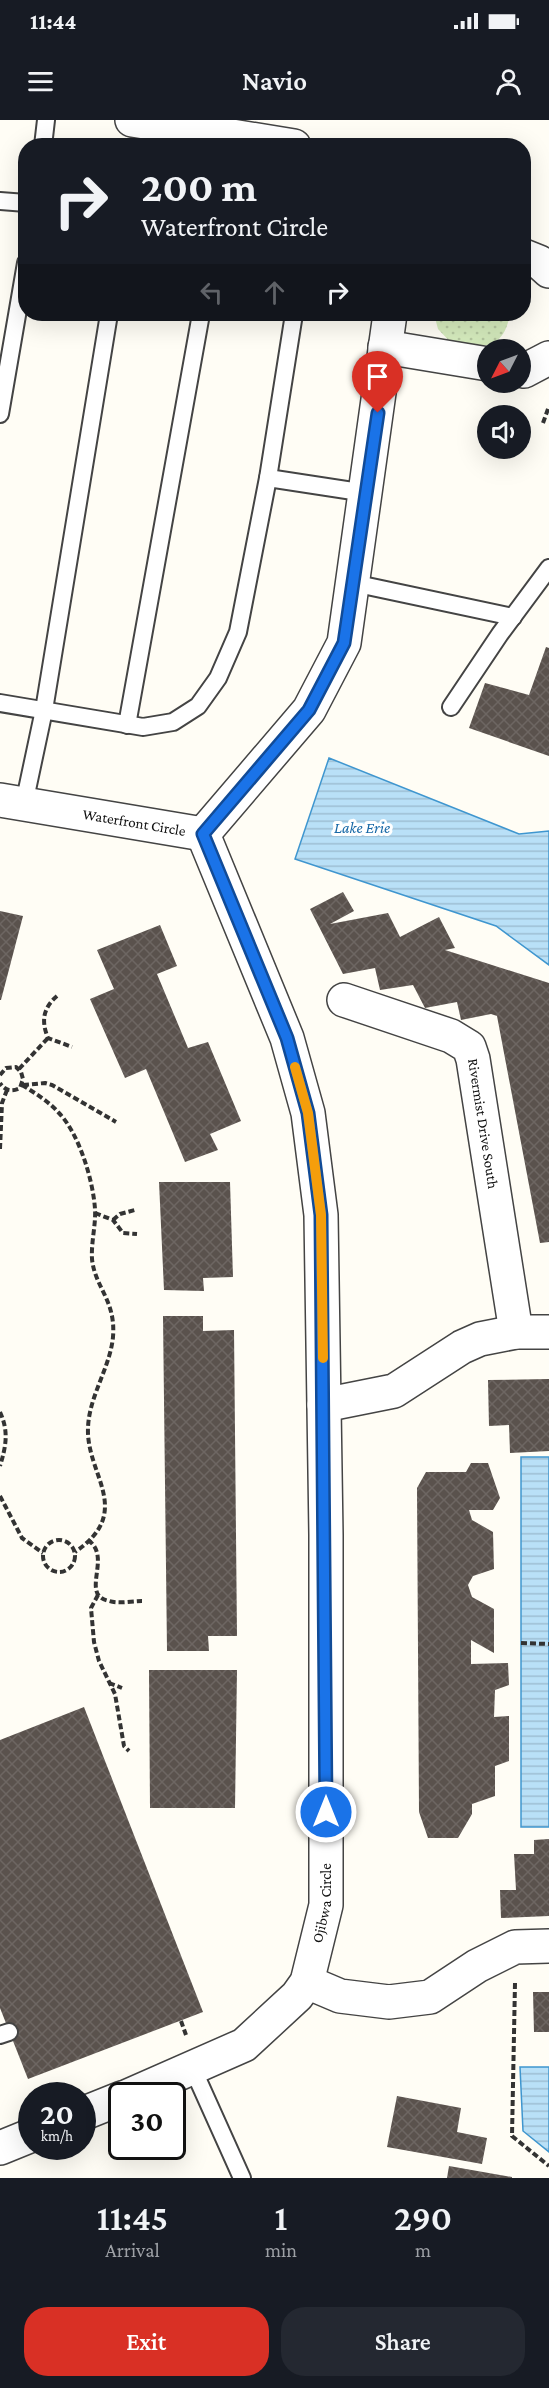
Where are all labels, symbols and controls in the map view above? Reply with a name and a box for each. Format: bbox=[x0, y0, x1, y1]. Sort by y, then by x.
text: 11:44 bbox=[30, 9, 76, 34]
icon: menu bbox=[24, 65, 57, 98]
icon: person bbox=[492, 65, 525, 98]
text: Navio bbox=[242, 66, 307, 96]
icon: right bbox=[42, 162, 120, 240]
text: 200 m bbox=[141, 163, 257, 210]
text: Waterfront Circle bbox=[141, 212, 328, 242]
icon: left bbox=[195, 276, 228, 309]
icon: ahead bbox=[258, 276, 291, 309]
icon: right bbox=[321, 276, 354, 309]
north arrow bbox=[477, 339, 531, 393]
map controls bbox=[477, 339, 531, 459]
pin bbox=[352, 351, 403, 413]
icon: arrive bbox=[361, 360, 394, 393]
button: sound bbox=[477, 405, 531, 459]
street label: Waterfront Circle bbox=[81, 806, 187, 839]
water label: Lake Erie bbox=[334, 819, 390, 836]
street label: Rivermist Drive South bbox=[465, 1057, 501, 1190]
position arrow bbox=[294, 1780, 358, 1844]
street label: Ojibwa Circle bbox=[309, 1863, 334, 1945]
speed limit sign: 30 bbox=[108, 2082, 186, 2160]
text: 20 bbox=[40, 2097, 74, 2130]
text: km/h bbox=[41, 2128, 73, 2144]
text: 11:45 bbox=[97, 2198, 168, 2238]
text: 1 bbox=[275, 2198, 287, 2238]
text: 290 bbox=[394, 2198, 452, 2238]
text: Arrival bbox=[105, 2239, 160, 2261]
text: min bbox=[265, 2239, 297, 2261]
text: m bbox=[415, 2239, 431, 2261]
button: Exit bbox=[24, 2307, 269, 2376]
button: Share bbox=[281, 2307, 525, 2376]

